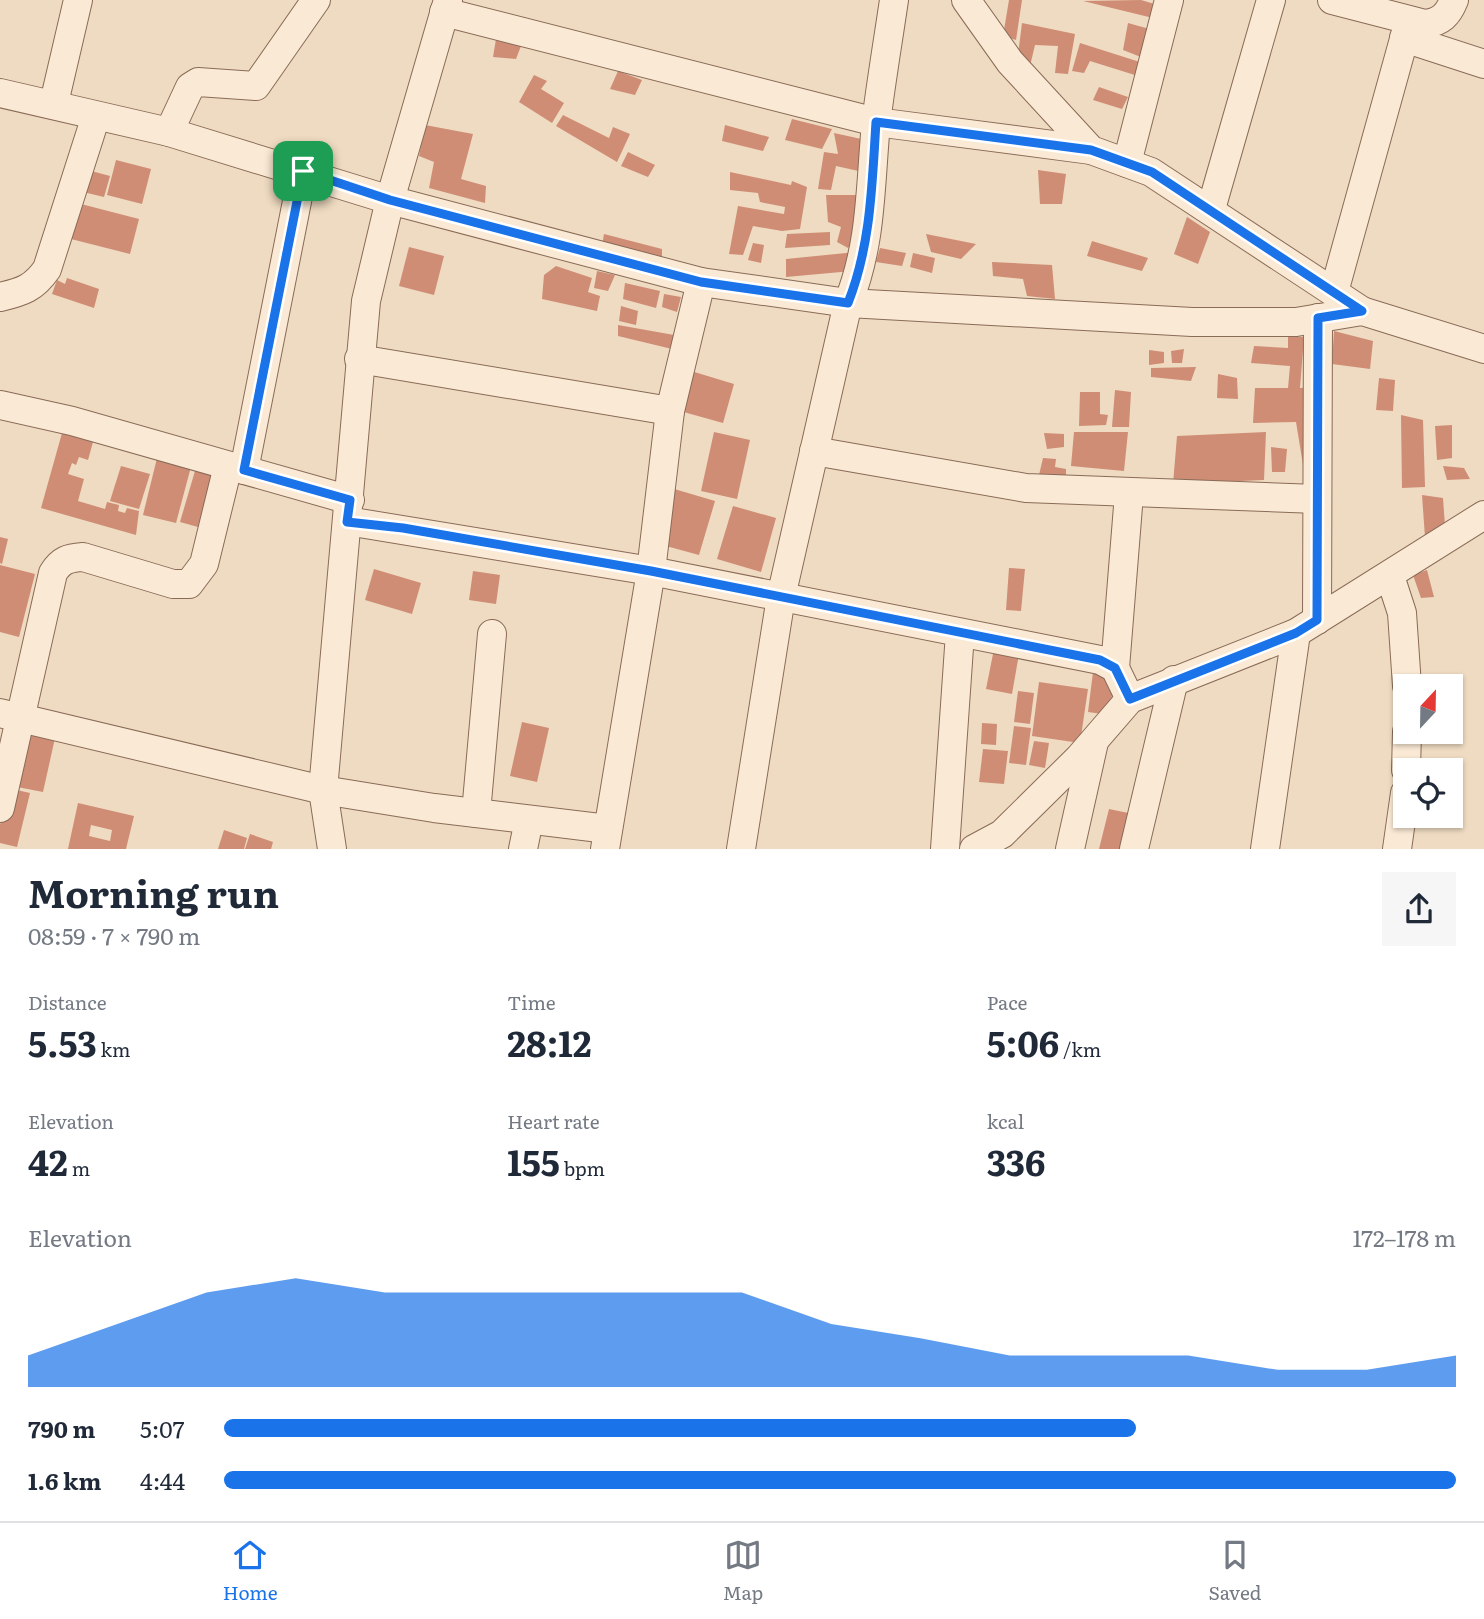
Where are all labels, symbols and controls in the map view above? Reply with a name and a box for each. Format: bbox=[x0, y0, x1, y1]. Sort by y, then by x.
pin bbox=[273, 141, 333, 201]
icon: arrive bbox=[284, 152, 322, 190]
north arrow bbox=[1393, 674, 1463, 744]
map controls bbox=[1393, 674, 1463, 828]
button: locate bbox=[1393, 758, 1463, 828]
text: Morning run bbox=[28, 863, 279, 920]
button: share bbox=[1382, 872, 1456, 946]
text: 08:59 · 7 × 790 m bbox=[28, 918, 200, 952]
text: Distance bbox=[28, 988, 107, 1016]
text: Time bbox=[507, 988, 556, 1016]
text: Pace bbox=[987, 988, 1027, 1016]
text: 5.53 bbox=[28, 1016, 97, 1068]
text: 28:12 bbox=[507, 1016, 592, 1068]
text: 5:06 bbox=[987, 1016, 1059, 1068]
text: km bbox=[97, 1035, 131, 1063]
text: /km bbox=[1059, 1035, 1101, 1063]
text: Elevation bbox=[28, 1107, 114, 1135]
text: Heart rate bbox=[507, 1107, 600, 1135]
text: kcal bbox=[987, 1107, 1024, 1135]
text: 42 bbox=[28, 1135, 68, 1187]
text: 155 bbox=[507, 1135, 560, 1187]
text: 336 bbox=[987, 1135, 1045, 1187]
text: m bbox=[68, 1154, 90, 1182]
text: bpm bbox=[560, 1154, 605, 1182]
text: Elevation bbox=[28, 1220, 132, 1254]
text: 172–178 m bbox=[1353, 1220, 1456, 1254]
text: 790 m bbox=[28, 1411, 95, 1445]
text: 5:07 bbox=[140, 1411, 184, 1445]
text: 1.6 km bbox=[28, 1463, 101, 1497]
text: 4:44 bbox=[140, 1463, 185, 1497]
tab: Home bbox=[223, 1536, 278, 1606]
tab: Map bbox=[723, 1536, 763, 1606]
tab: Saved bbox=[1208, 1536, 1261, 1606]

